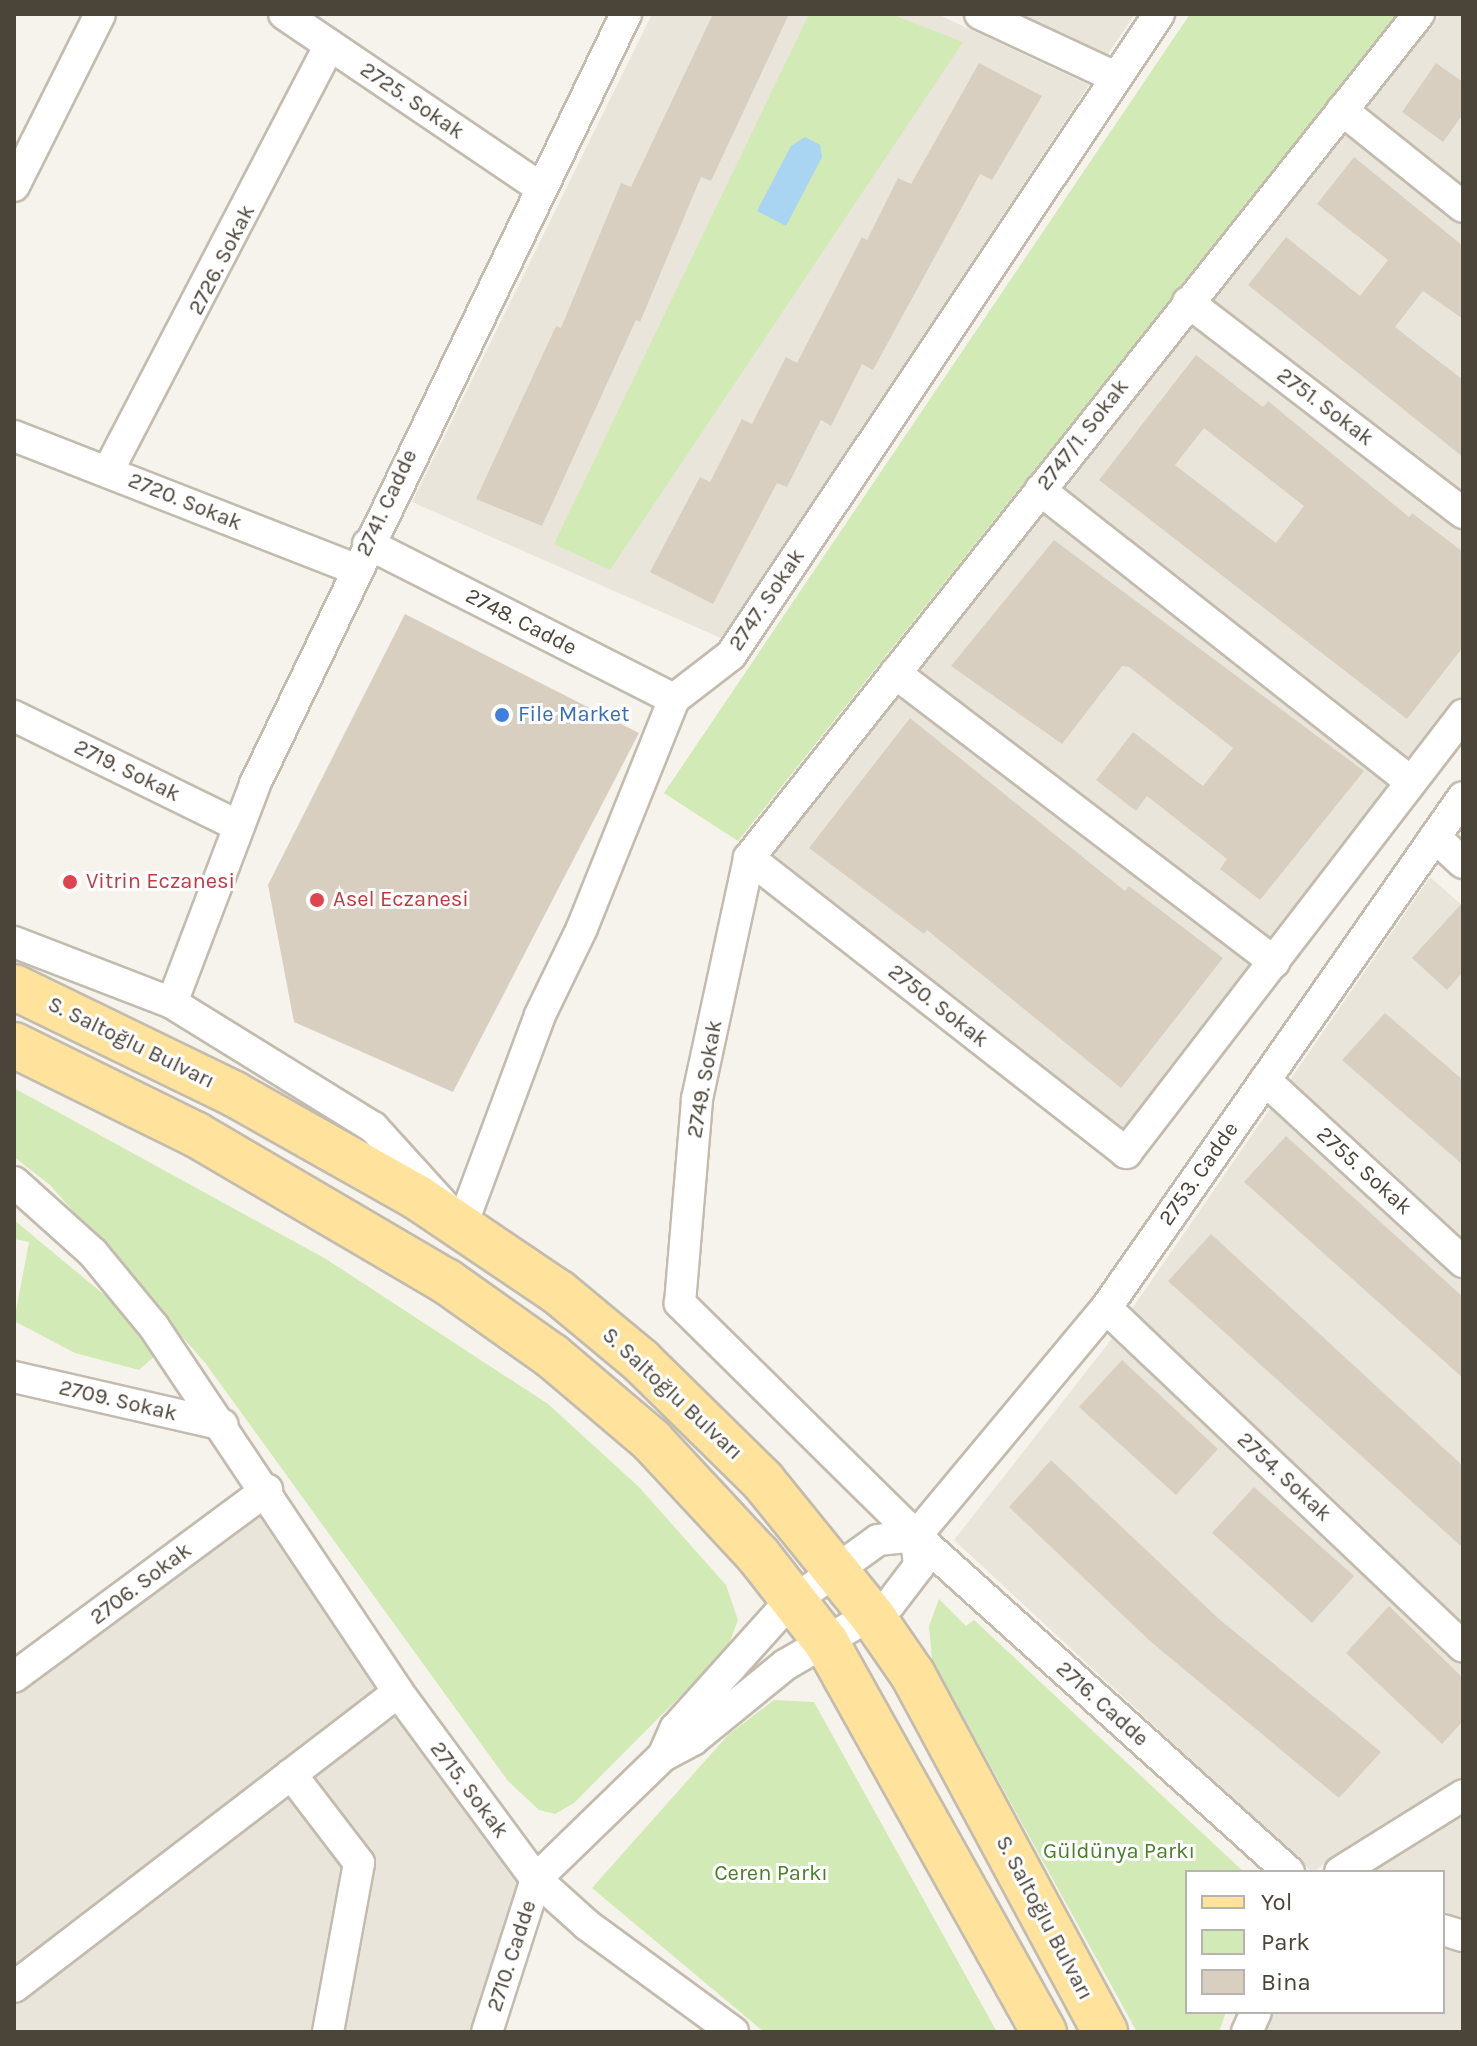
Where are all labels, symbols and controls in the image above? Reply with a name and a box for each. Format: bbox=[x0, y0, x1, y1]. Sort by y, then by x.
street label: 2725. Sokak bbox=[355, 57, 469, 145]
street label: 2726. Sokak bbox=[183, 201, 261, 319]
street label: 2751. Sokak bbox=[1271, 362, 1379, 452]
street label: 2747/1. Sokak bbox=[1031, 374, 1135, 496]
street label: 2741. Cadde bbox=[351, 445, 423, 561]
street label: 2720. Sokak bbox=[124, 467, 246, 537]
street label: 2747. Sokak bbox=[723, 544, 811, 656]
street label: 2748. Cadde bbox=[461, 583, 581, 661]
place label: File Market bbox=[518, 702, 629, 728]
marker: File Market bbox=[493, 706, 511, 724]
street label: 2719. Sokak bbox=[70, 734, 184, 808]
place label: Vitrin Eczanesi bbox=[86, 869, 235, 895]
marker: Vitrin Eczanesi bbox=[61, 873, 79, 891]
place label: Asel Eczanesi bbox=[333, 887, 469, 913]
marker: Asel Eczanesi bbox=[308, 891, 326, 909]
street label: 2750. Sokak bbox=[883, 959, 993, 1053]
street label: S. Saltoğlu Bulvarı bbox=[43, 991, 219, 1095]
street label: 2749. Sokak bbox=[682, 1018, 728, 1140]
street label: 2753. Cadde bbox=[1154, 1117, 1244, 1231]
street label: 2755. Sokak bbox=[1311, 1121, 1417, 1221]
street label: S. Saltoğlu Bulvarı bbox=[596, 1322, 748, 1466]
street label: 2709. Sokak bbox=[56, 1375, 180, 1427]
street label: 2754. Sokak bbox=[1231, 1427, 1337, 1527]
street label: 2706. Sokak bbox=[85, 1537, 197, 1631]
street label: 2716. Cadde bbox=[1050, 1656, 1154, 1752]
street label: 2715. Sokak bbox=[424, 1736, 514, 1844]
street label: S. Saltoğlu Bulvarı bbox=[990, 1831, 1098, 2005]
park label: Güldünya Parkı bbox=[1043, 1839, 1195, 1865]
park label: Ceren Parkı bbox=[714, 1861, 828, 1887]
legend bbox=[1185, 1870, 1445, 2014]
text: Yol bbox=[1261, 1888, 1292, 1916]
street label: 2710. Cadde bbox=[482, 1897, 542, 2015]
text: Park bbox=[1261, 1928, 1310, 1956]
text: Bina bbox=[1261, 1968, 1311, 1996]

